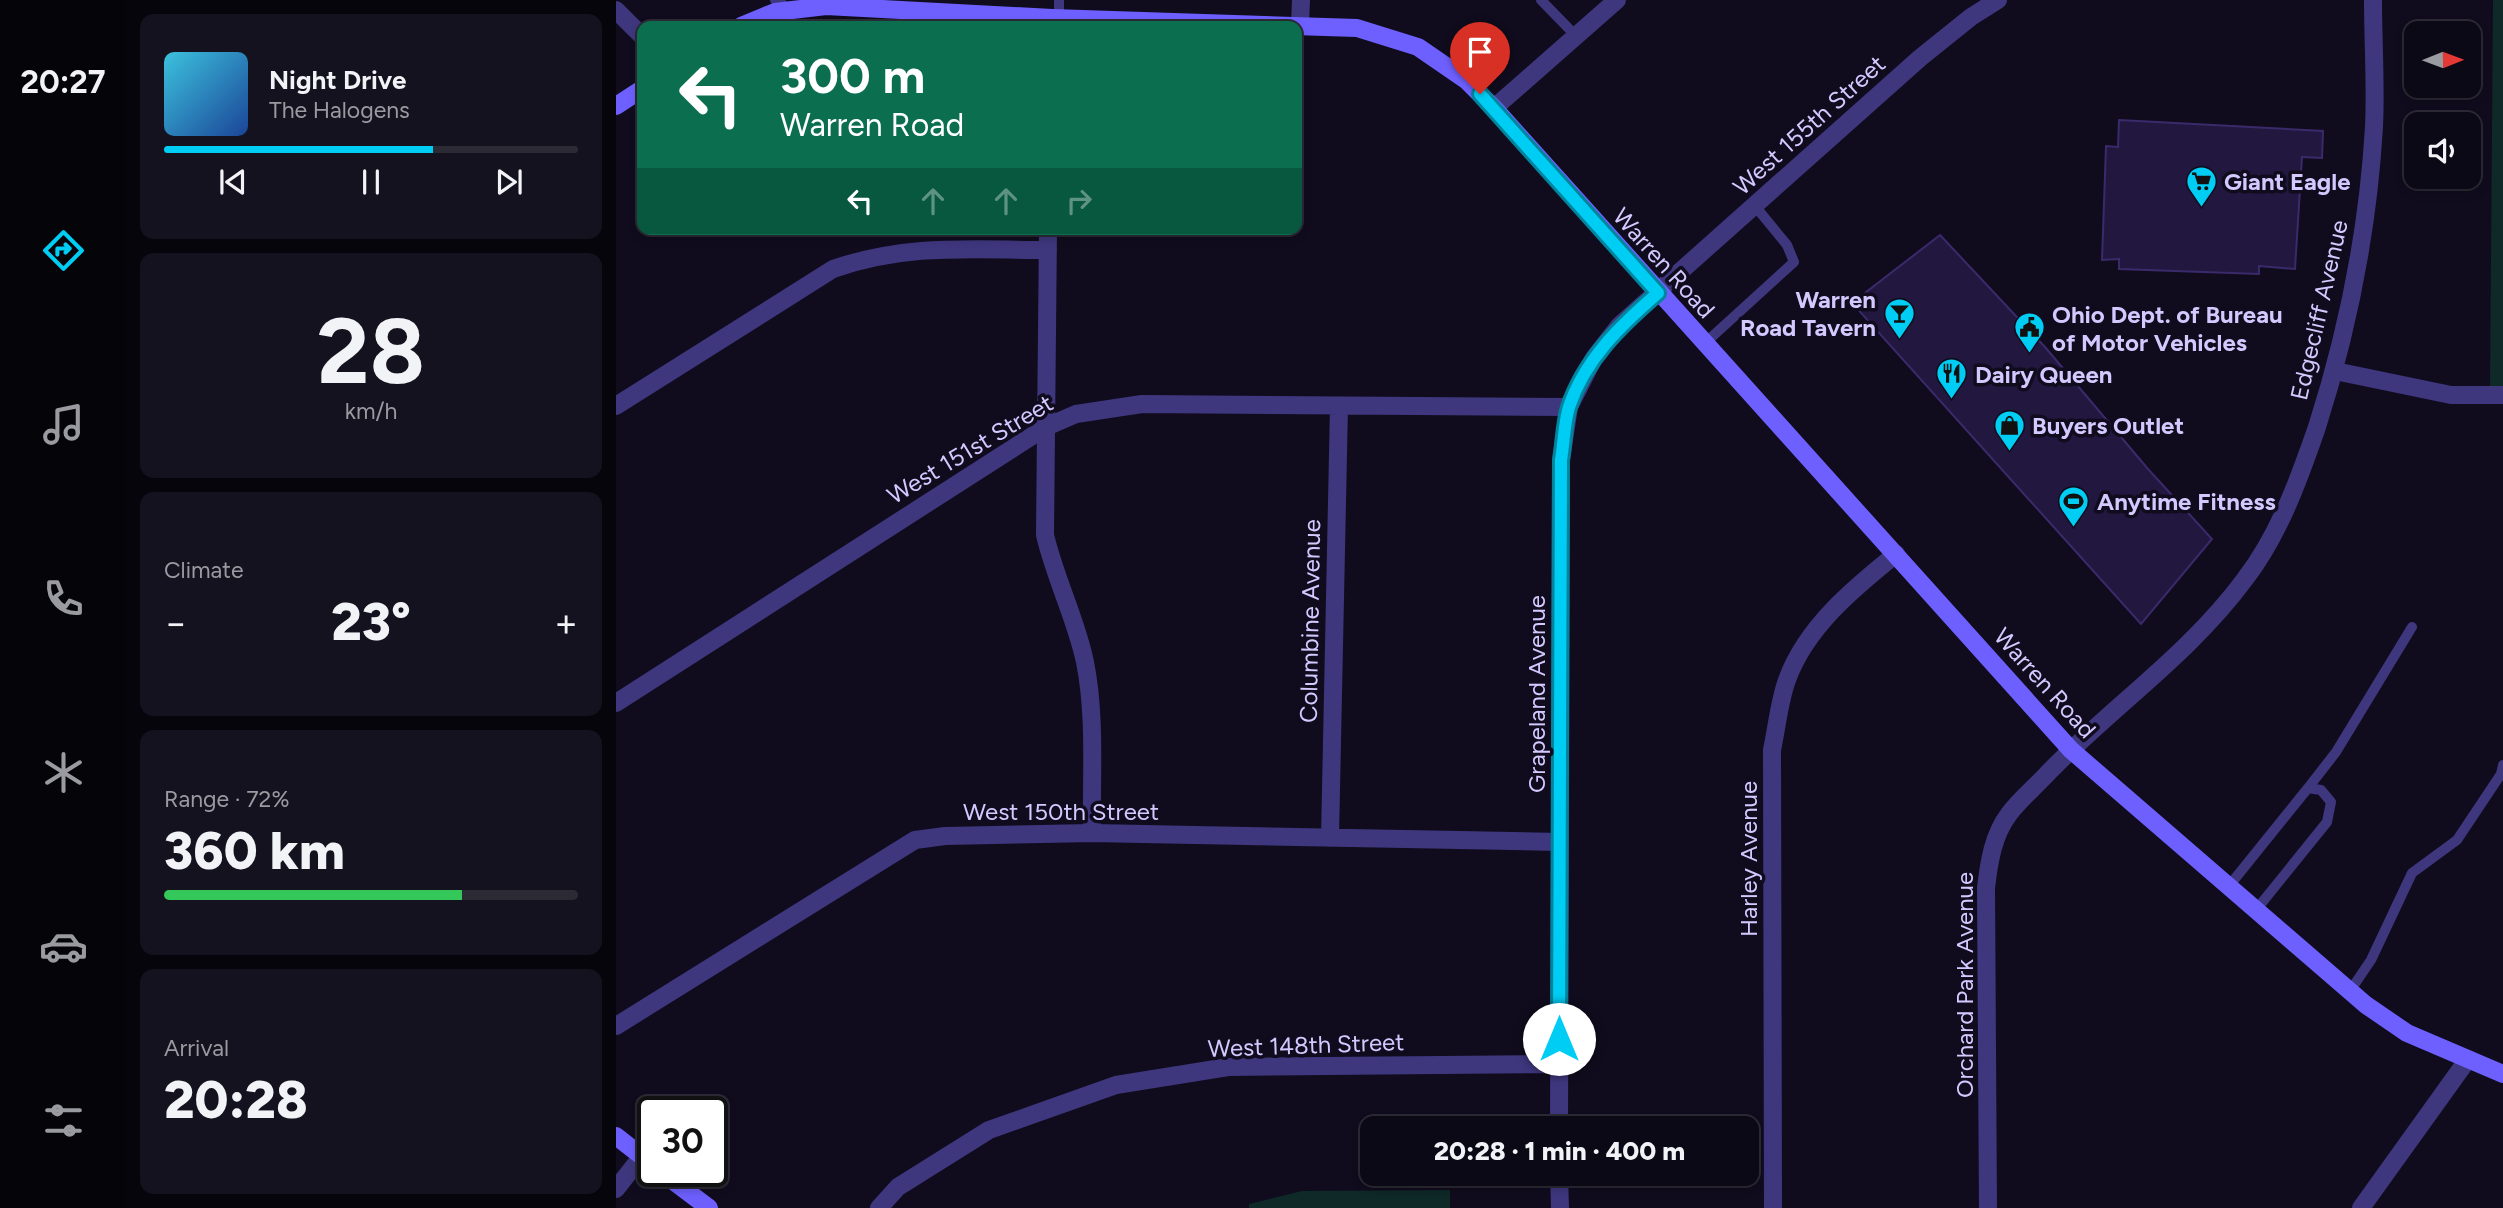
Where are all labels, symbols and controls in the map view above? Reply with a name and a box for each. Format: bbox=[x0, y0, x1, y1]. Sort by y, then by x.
north arrow bbox=[2404, 21, 2482, 98]
map controls bbox=[2404, 21, 2481, 189]
pin bbox=[1450, 22, 1510, 94]
icon: arrive bbox=[1461, 33, 1499, 71]
text: 300 m bbox=[780, 46, 925, 105]
icon: left bbox=[665, 49, 756, 140]
street label: West 155th Street bbox=[1727, 49, 1891, 201]
text: 20:27 bbox=[20, 63, 106, 101]
text: Night Drive bbox=[269, 64, 406, 96]
text: The Halogens bbox=[269, 96, 410, 124]
text: Warren Road bbox=[780, 106, 964, 144]
button: sound bbox=[2404, 112, 2481, 189]
icon: previous bbox=[214, 163, 252, 201]
icon: pause bbox=[352, 163, 390, 201]
icon: next bbox=[490, 163, 528, 201]
supermarket icon: Giant Eagle bbox=[2184, 164, 2218, 208]
place label: Giant Eagle bbox=[2224, 167, 2350, 196]
icon: left bbox=[841, 182, 879, 220]
icon: ahead bbox=[914, 182, 952, 220]
icon: ahead bbox=[987, 182, 1025, 220]
icon: right bbox=[1060, 182, 1098, 220]
street label: Warren Road bbox=[1607, 202, 1721, 324]
street label: Edgecliff Avenue bbox=[2284, 217, 2354, 403]
icon: directions bbox=[39, 226, 88, 275]
place label: Warren Road Tavern bbox=[1740, 285, 1876, 342]
bar icon: Warren Road Tavern bbox=[1882, 296, 1916, 340]
text: 28 bbox=[317, 297, 425, 406]
place label: Ohio Dept. of Bureau of Motor Vehicles bbox=[2052, 300, 2283, 357]
public building icon: Ohio Dept. of Bureau of Motor Vehicles bbox=[2012, 311, 2046, 355]
restaurant icon: Dairy Queen bbox=[1935, 357, 1969, 401]
place label: Dairy Queen bbox=[1975, 360, 2112, 389]
street label: West 151st Street bbox=[882, 388, 1058, 510]
text: km/h bbox=[345, 397, 397, 425]
icon: music bbox=[39, 400, 88, 449]
shop icon: Buyers Outlet bbox=[1992, 408, 2026, 452]
place label: Buyers Outlet bbox=[2032, 411, 2184, 440]
sports icon: Anytime Fitness bbox=[2057, 484, 2091, 528]
place label: Anytime Fitness bbox=[2097, 487, 2276, 516]
street label: Columbine Avenue bbox=[1294, 519, 1326, 723]
text: Climate bbox=[164, 556, 243, 584]
icon: phone bbox=[39, 574, 88, 623]
text: 23° bbox=[331, 591, 411, 653]
street label: Grapeland Avenue bbox=[1522, 595, 1551, 793]
text: − bbox=[164, 600, 188, 646]
text: + bbox=[554, 600, 578, 646]
street label: Warren Road bbox=[1988, 622, 2102, 744]
icon: climate bbox=[39, 748, 88, 797]
street label: Harley Avenue bbox=[1734, 781, 1763, 937]
text: Range · 72% bbox=[164, 785, 290, 813]
street label: West 150th Street bbox=[963, 797, 1159, 826]
text: 360 km bbox=[164, 820, 345, 882]
street label: Orchard Park Avenue bbox=[1950, 872, 1979, 1098]
icon: car bbox=[39, 922, 88, 971]
position arrow bbox=[1522, 1002, 1596, 1076]
street label: West 148th Street bbox=[1207, 1027, 1405, 1063]
text: Arrival bbox=[164, 1034, 229, 1062]
text: 20:28 bbox=[164, 1069, 308, 1131]
icon: filters bbox=[39, 1096, 88, 1145]
speed limit sign: 30 bbox=[637, 1096, 728, 1187]
text: 20:28 · 1 min · 400 m bbox=[1434, 1135, 1685, 1167]

